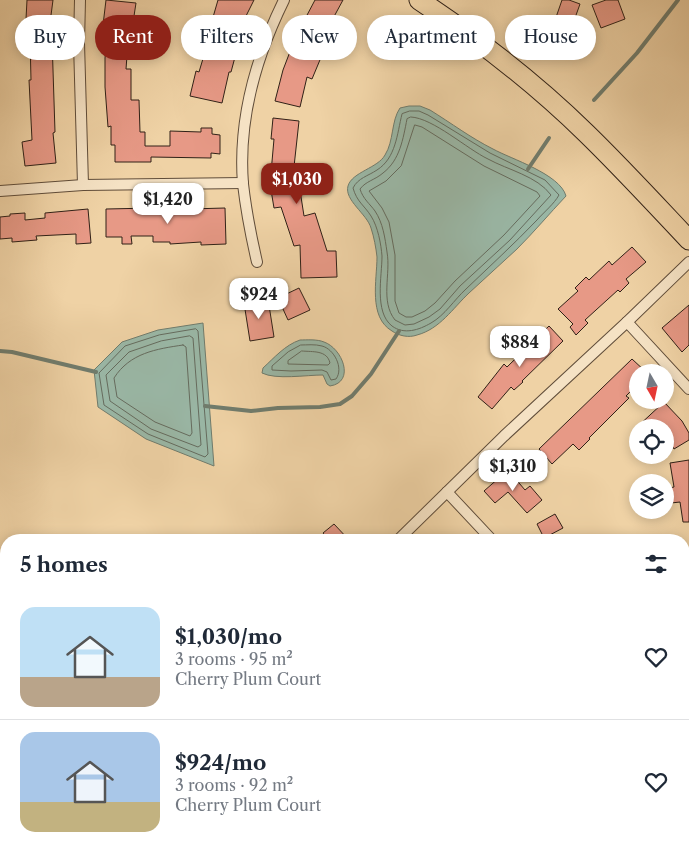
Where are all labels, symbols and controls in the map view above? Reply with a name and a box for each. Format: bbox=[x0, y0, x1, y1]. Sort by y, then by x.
chip: Buy bbox=[15, 15, 85, 60]
chip: Rent bbox=[95, 15, 171, 60]
chip: Filters bbox=[181, 15, 272, 60]
chip: New bbox=[282, 15, 357, 60]
chip: Apartment bbox=[367, 15, 495, 60]
chip: House bbox=[505, 15, 596, 60]
pin: $1,030 bbox=[256, 162, 338, 205]
text: $1,030 bbox=[272, 169, 322, 189]
pin: $1,420 bbox=[127, 182, 209, 225]
text: $1,420 bbox=[143, 189, 193, 209]
pin: $924 bbox=[229, 278, 289, 320]
text: $924 bbox=[240, 284, 278, 304]
pin: $884 bbox=[490, 326, 550, 368]
text: $884 bbox=[501, 332, 539, 352]
north arrow bbox=[629, 364, 674, 409]
map controls bbox=[629, 364, 674, 519]
button: locate bbox=[629, 419, 674, 464]
pin: $1,310 bbox=[472, 450, 554, 492]
text: $1,310 bbox=[490, 456, 536, 476]
button: layers bbox=[629, 474, 674, 519]
icon: filters bbox=[642, 550, 670, 578]
text: 5 homes bbox=[20, 552, 108, 577]
text: $1,030/mo bbox=[175, 624, 282, 649]
icon: home bbox=[60, 627, 120, 687]
icon: heart bbox=[642, 643, 670, 671]
text: 3 rooms · 95 m² bbox=[175, 649, 293, 669]
text: Cherry Plum Court bbox=[175, 669, 321, 689]
text: $924/mo bbox=[175, 750, 266, 775]
icon: home bbox=[60, 752, 120, 812]
icon: heart bbox=[642, 768, 670, 796]
text: 3 rooms · 92 m² bbox=[175, 775, 293, 795]
text: Cherry Plum Court bbox=[175, 795, 321, 815]

